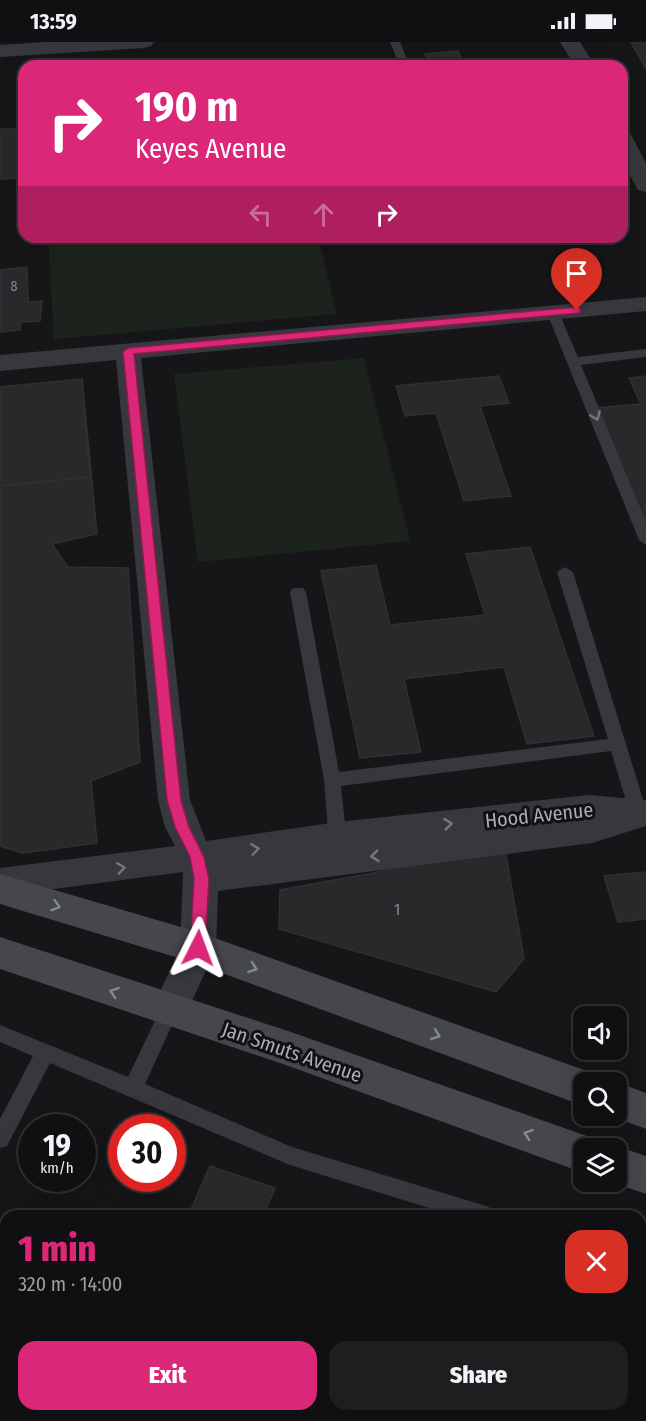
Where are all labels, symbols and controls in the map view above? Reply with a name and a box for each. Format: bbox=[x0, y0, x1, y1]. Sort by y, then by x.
text: 13:59 bbox=[30, 8, 77, 35]
text: 190 m bbox=[135, 82, 238, 132]
icon: right bbox=[36, 84, 114, 162]
text: Keyes Avenue bbox=[135, 133, 286, 165]
icon: left bbox=[244, 198, 277, 231]
icon: ahead bbox=[307, 198, 340, 231]
icon: right bbox=[370, 198, 403, 231]
pin bbox=[551, 248, 602, 310]
icon: arrive bbox=[560, 257, 593, 290]
house number: 8 bbox=[11, 278, 18, 295]
one-way arrow bbox=[589, 410, 601, 421]
street label: Hood Avenue bbox=[484, 797, 594, 833]
one-way arrow bbox=[444, 818, 453, 831]
one-way arrow bbox=[250, 843, 259, 855]
one-way arrow bbox=[370, 849, 379, 862]
one-way arrow bbox=[116, 863, 125, 875]
one-way arrow bbox=[50, 899, 61, 911]
house number: 1 bbox=[394, 900, 400, 919]
position arrow bbox=[166, 916, 230, 980]
one-way arrow bbox=[247, 961, 257, 974]
one-way arrow bbox=[109, 986, 120, 999]
map controls bbox=[573, 1006, 627, 1192]
button: sound bbox=[573, 1006, 627, 1060]
street label: Jan Smuts Avenue bbox=[219, 1017, 365, 1087]
one-way arrow bbox=[430, 1027, 441, 1040]
button: search bbox=[573, 1072, 627, 1126]
speed limit sign: 30 bbox=[108, 1114, 186, 1192]
text: 19 bbox=[43, 1128, 71, 1164]
one-way arrow bbox=[523, 1129, 534, 1142]
button: layers bbox=[573, 1138, 627, 1192]
text: km/h bbox=[40, 1159, 74, 1177]
text: 1 min bbox=[18, 1227, 96, 1271]
button: close bbox=[565, 1230, 628, 1293]
text: 320 m · 14:00 bbox=[18, 1272, 122, 1296]
button: Exit bbox=[18, 1341, 317, 1410]
button: Share bbox=[329, 1341, 628, 1410]

